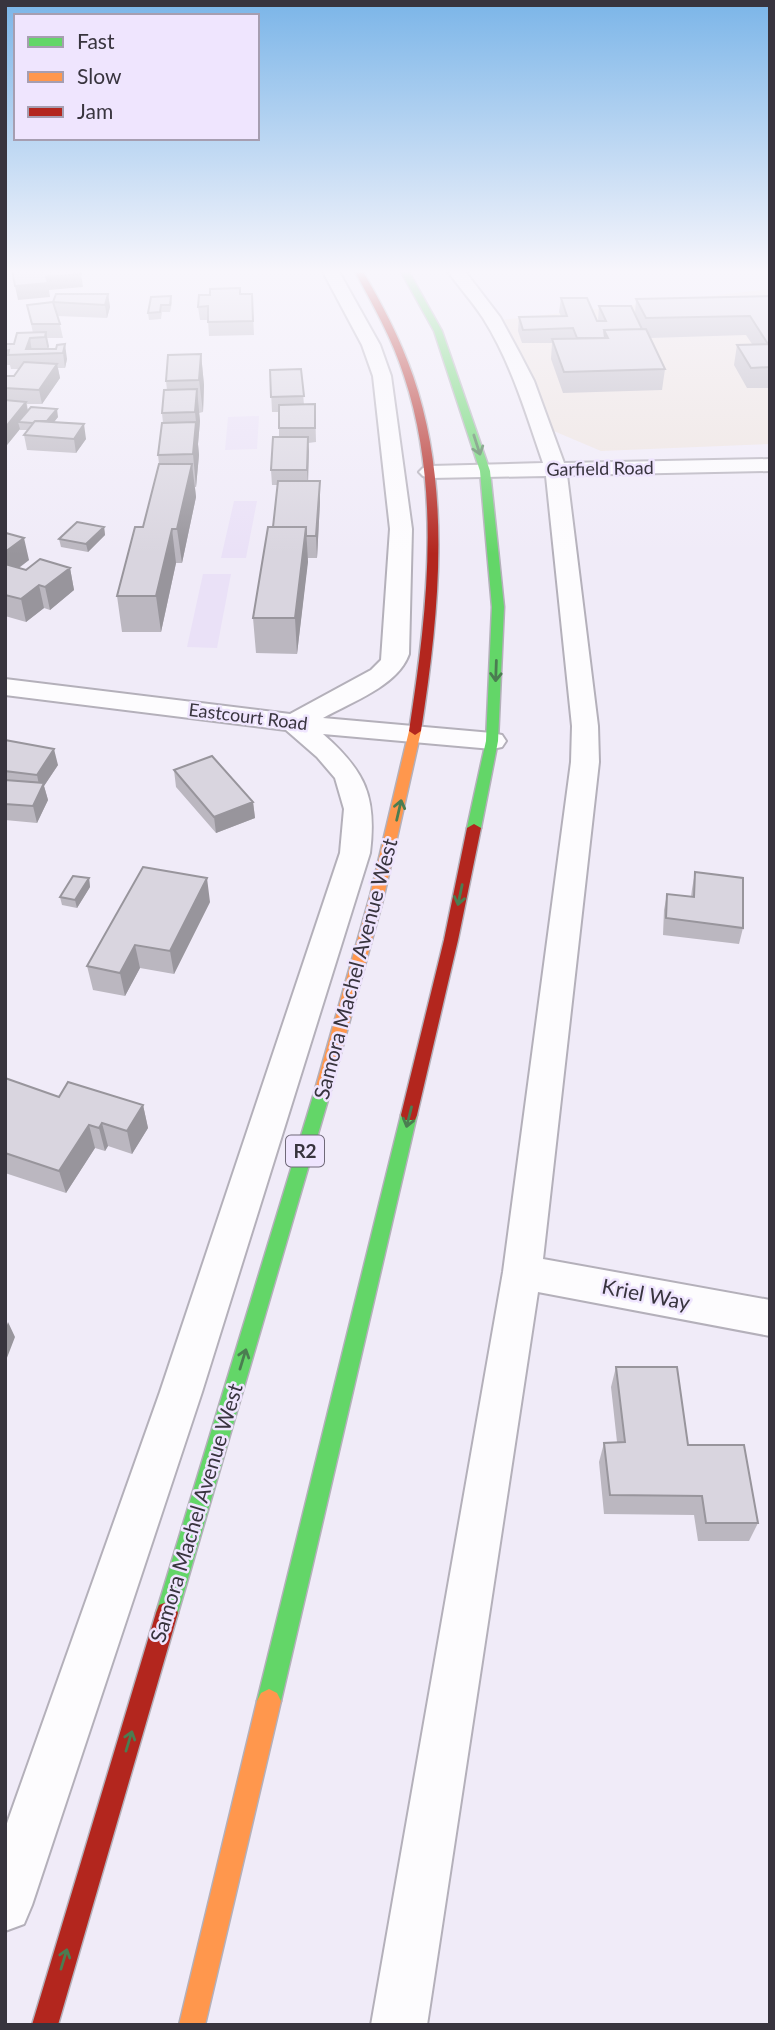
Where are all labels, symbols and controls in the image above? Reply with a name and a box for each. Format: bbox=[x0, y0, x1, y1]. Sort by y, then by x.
legend bbox=[14, 14, 259, 140]
text: Fast bbox=[77, 28, 115, 53]
text: Slow bbox=[77, 63, 122, 88]
text: Jam bbox=[77, 98, 113, 123]
one-way arrow bbox=[472, 434, 484, 456]
street label: Garfield Road bbox=[546, 456, 654, 480]
one-way arrow bbox=[490, 659, 503, 682]
street label: Eastcourt Road bbox=[187, 698, 309, 734]
one-way arrow bbox=[393, 799, 406, 822]
street label: Samora Machel Avenue West bbox=[308, 835, 402, 1102]
one-way arrow bbox=[453, 883, 467, 906]
one-way arrow bbox=[402, 1105, 415, 1128]
road number: R2 bbox=[286, 1135, 324, 1166]
street label: Kriel Way bbox=[600, 1273, 693, 1314]
one-way arrow bbox=[237, 1348, 250, 1370]
street label: Samora Machel Avenue West bbox=[144, 1380, 247, 1645]
one-way arrow bbox=[123, 1731, 136, 1753]
one-way arrow bbox=[59, 1949, 72, 1971]

